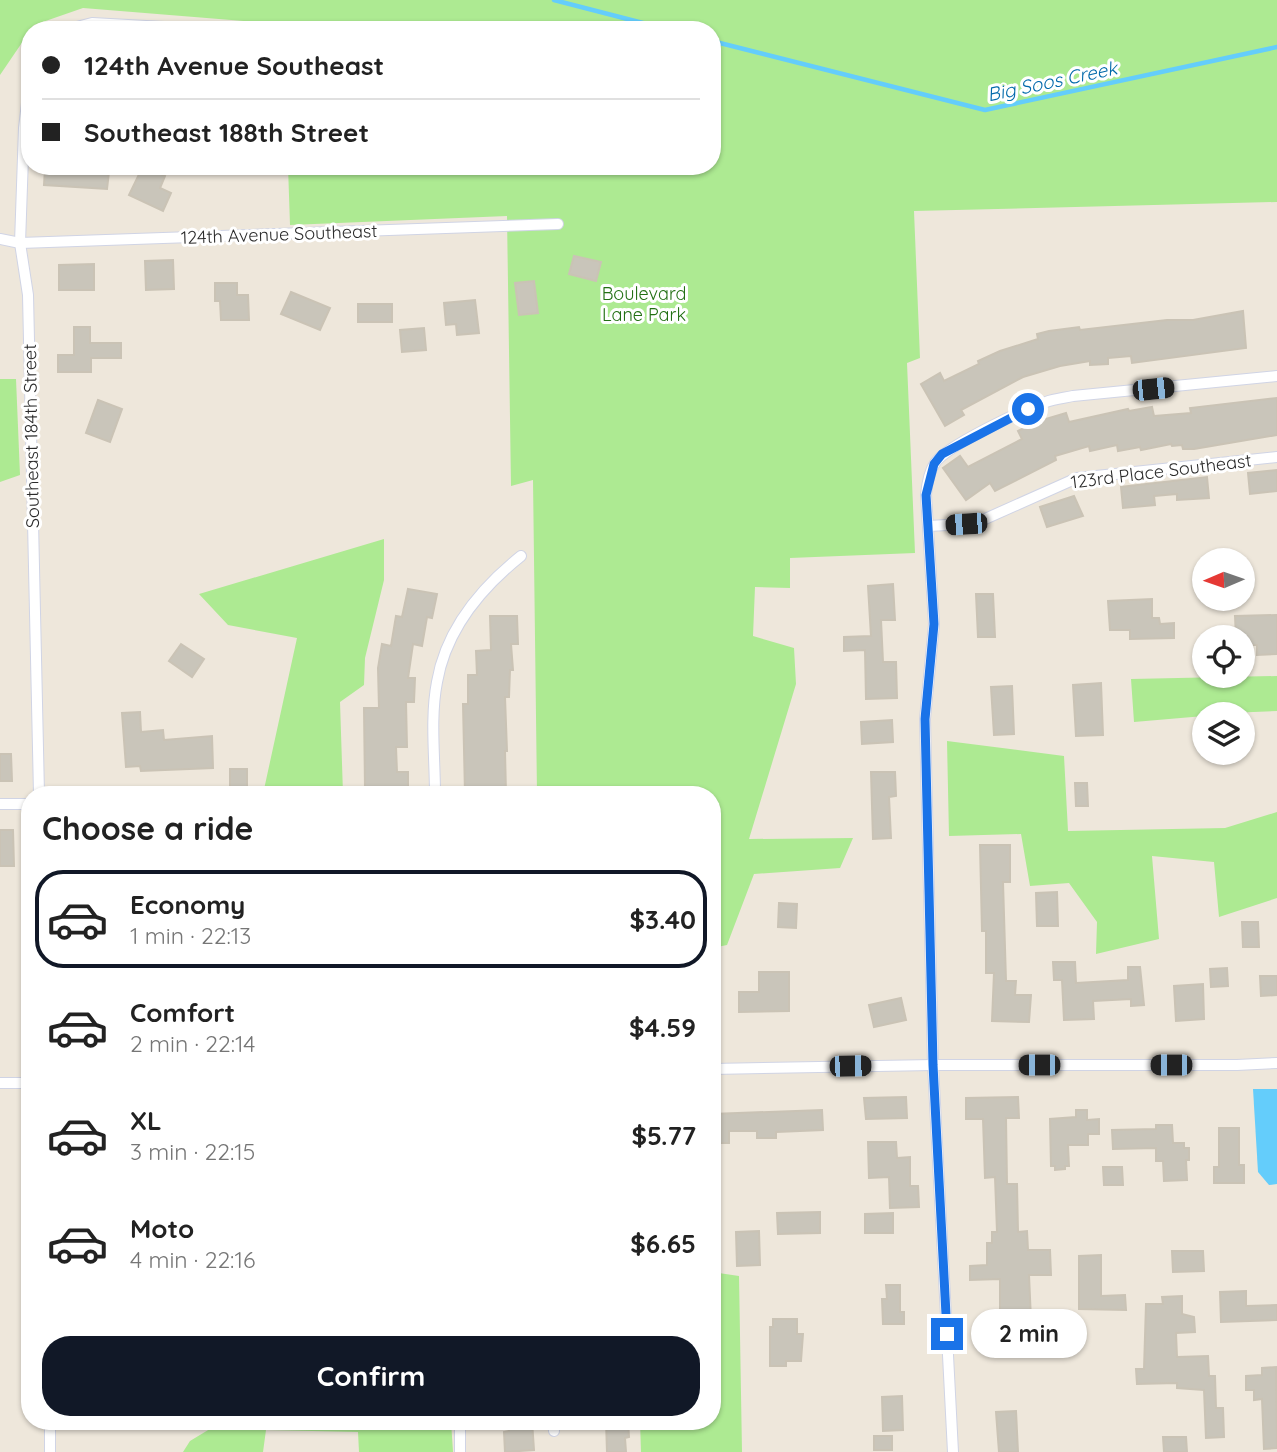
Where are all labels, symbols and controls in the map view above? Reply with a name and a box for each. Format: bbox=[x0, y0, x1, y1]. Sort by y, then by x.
text: 124th Avenue Southeast bbox=[84, 49, 384, 82]
water label: Big Soos Creek bbox=[985, 55, 1121, 106]
text: Southeast 188th Street bbox=[84, 116, 369, 149]
street label: 124th Avenue Southeast bbox=[180, 219, 378, 249]
park label: Boulevard Lane Park bbox=[602, 282, 686, 326]
street label: Southeast 184th Street bbox=[18, 344, 44, 528]
car bbox=[1132, 376, 1175, 402]
route start bbox=[1012, 393, 1044, 425]
street label: 123rd Place Southeast bbox=[1069, 449, 1253, 493]
car bbox=[945, 512, 988, 536]
north arrow bbox=[1192, 548, 1255, 611]
map controls bbox=[1192, 548, 1255, 765]
button: locate bbox=[1192, 625, 1255, 688]
button: layers bbox=[1192, 702, 1255, 765]
text: Choose a ride bbox=[42, 808, 254, 848]
icon: car bbox=[46, 888, 109, 951]
text: Economy bbox=[130, 888, 245, 921]
text: $3.40 bbox=[630, 903, 696, 936]
text: 1 min · 22:13 bbox=[130, 921, 251, 950]
icon: car bbox=[46, 996, 109, 1059]
text: Comfort bbox=[130, 996, 235, 1029]
text: $4.59 bbox=[629, 1011, 696, 1044]
text: 2 min · 22:14 bbox=[130, 1029, 255, 1058]
car bbox=[829, 1055, 872, 1077]
car bbox=[1019, 1055, 1061, 1076]
car bbox=[1151, 1055, 1193, 1076]
icon: car bbox=[46, 1104, 109, 1167]
text: XL bbox=[130, 1104, 162, 1137]
text: $5.77 bbox=[632, 1119, 696, 1152]
text: 3 min · 22:15 bbox=[130, 1137, 255, 1166]
icon: car bbox=[46, 1212, 109, 1275]
text: Moto bbox=[130, 1212, 194, 1245]
text: $6.65 bbox=[630, 1227, 696, 1260]
text: 4 min · 22:16 bbox=[130, 1245, 255, 1274]
callout: 2 min bbox=[972, 1310, 1087, 1358]
route end bbox=[931, 1318, 963, 1350]
text: 2 min bbox=[999, 1319, 1059, 1348]
button: Confirm bbox=[42, 1336, 700, 1416]

